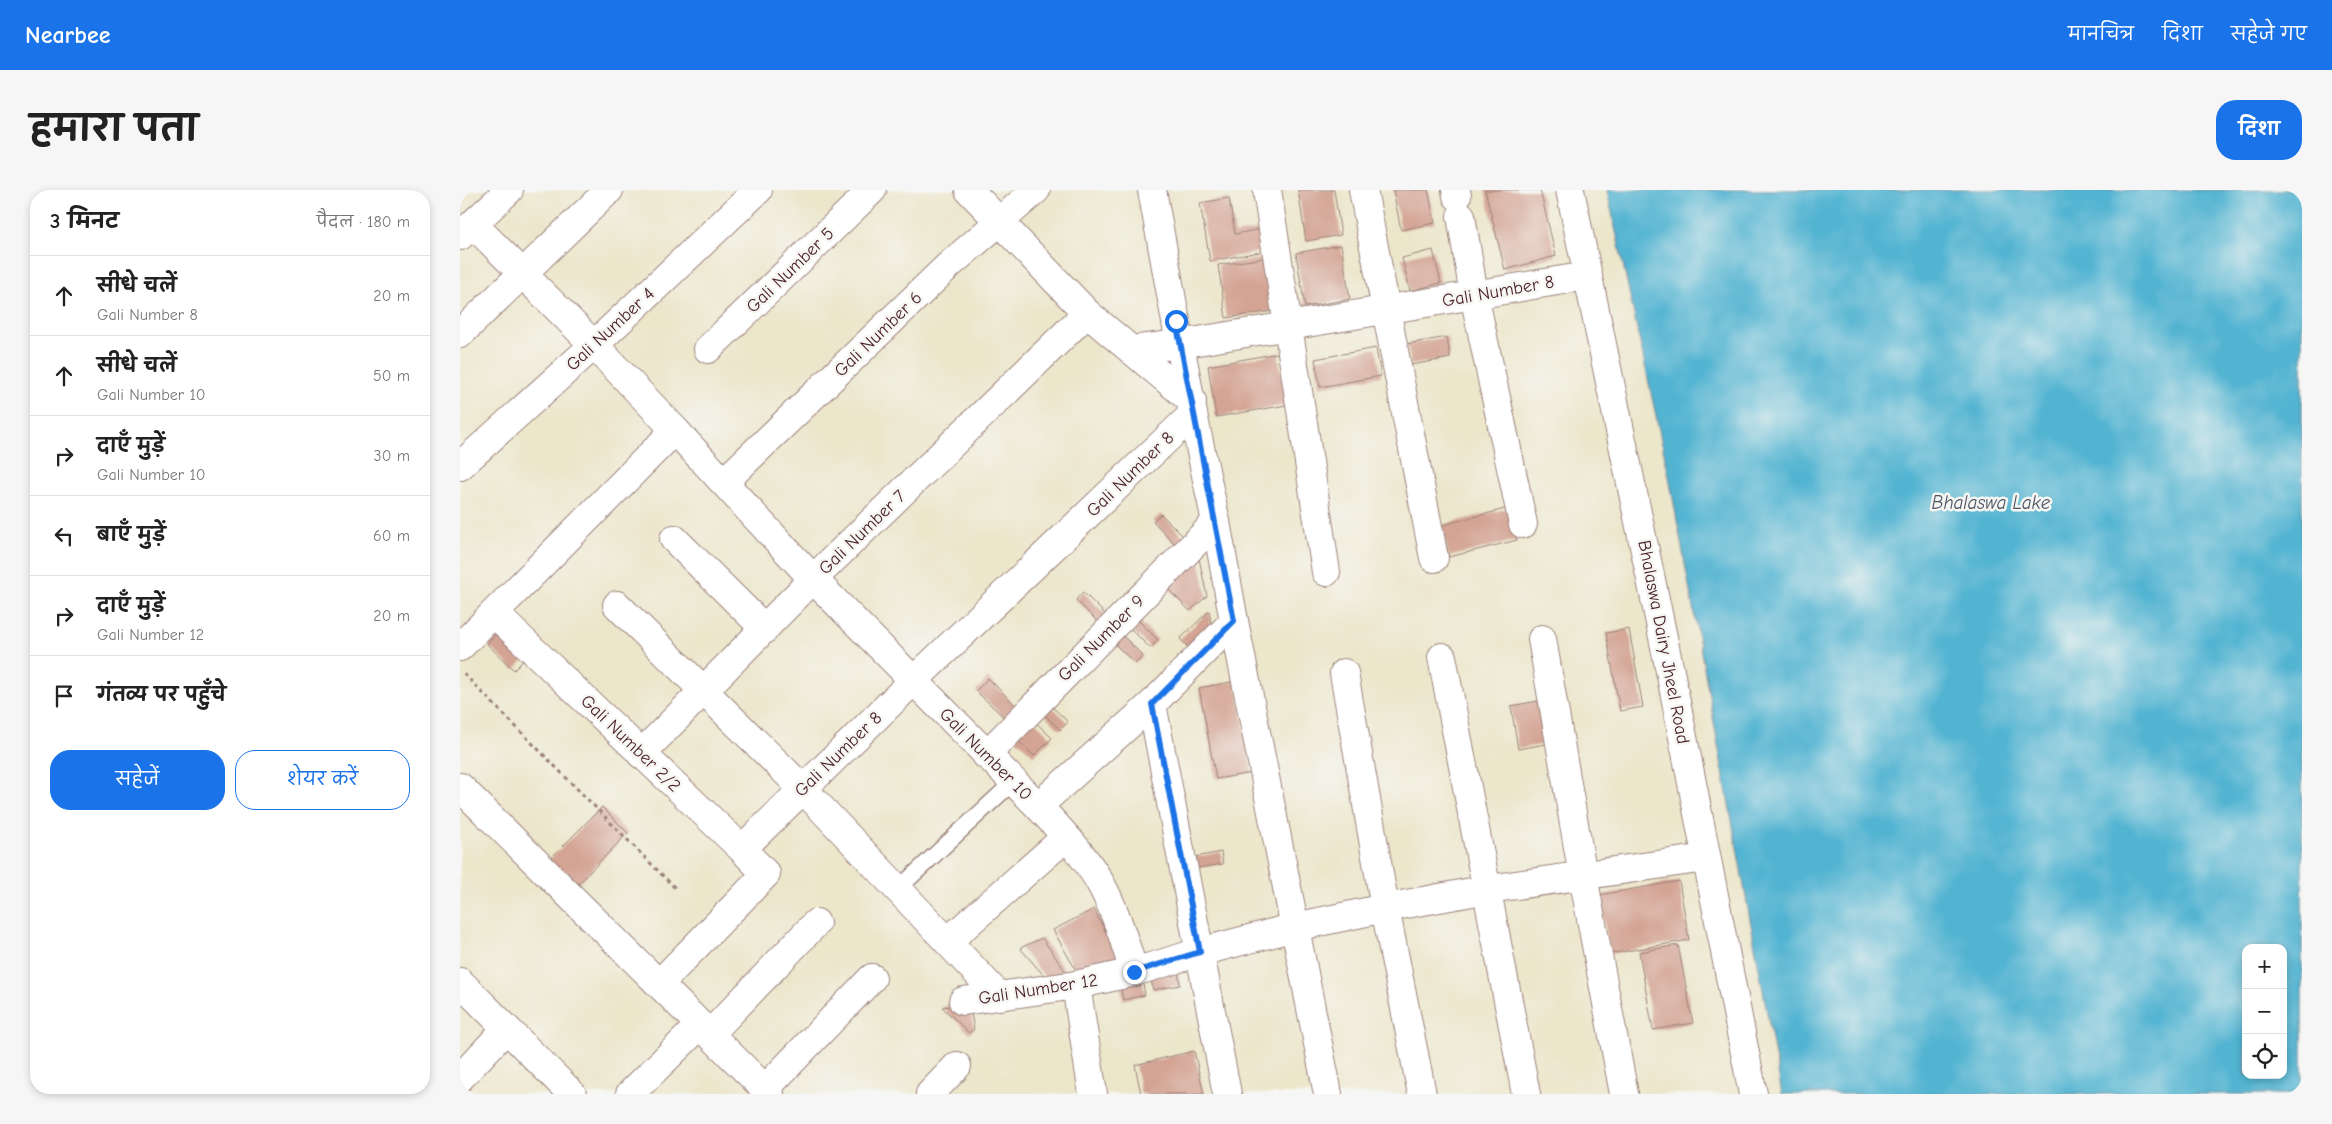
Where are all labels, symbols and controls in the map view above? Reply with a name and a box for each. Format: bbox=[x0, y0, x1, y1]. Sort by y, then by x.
text: Nearbee bbox=[25, 21, 110, 49]
text: मानचित्र bbox=[2068, 24, 2134, 45]
text: दिशा bbox=[2162, 24, 2203, 45]
text: सहेजे गए bbox=[2231, 24, 2307, 45]
button: दिशा bbox=[2216, 100, 2302, 160]
text: हमारा पता bbox=[30, 108, 198, 149]
text: 3 मिनट bbox=[50, 209, 119, 233]
text: पैदल · 180 m bbox=[317, 213, 410, 231]
street label: Gali Number 5 bbox=[742, 223, 839, 317]
street label: Gali Number 8 bbox=[1441, 271, 1556, 312]
text: सीधे चलें bbox=[97, 275, 177, 297]
icon: ahead bbox=[50, 282, 78, 310]
street label: Gali Number 4 bbox=[562, 283, 659, 375]
text: 20 m bbox=[373, 287, 410, 305]
street label: Gali Number 6 bbox=[830, 287, 927, 381]
text: Gali Number 8 bbox=[97, 306, 198, 324]
route start bbox=[1165, 310, 1188, 333]
text: सीधे चलें bbox=[97, 355, 177, 377]
icon: ahead bbox=[50, 362, 78, 390]
text: 50 m bbox=[373, 367, 410, 385]
text: Gali Number 10 bbox=[97, 386, 205, 404]
street label: Gali Number 8 bbox=[1082, 427, 1178, 521]
text: दाएँ मुड़ें bbox=[97, 435, 165, 457]
icon: right bbox=[50, 442, 78, 470]
text: 30 m bbox=[374, 447, 410, 465]
text: Gali Number 10 bbox=[97, 466, 205, 484]
street label: Gali Number 7 bbox=[815, 485, 910, 579]
water label: Bhalaswa Lake bbox=[1932, 492, 2051, 514]
icon: left bbox=[50, 522, 78, 550]
text: बाएँ मुड़ें bbox=[97, 524, 166, 546]
text: 60 m bbox=[373, 527, 410, 545]
street label: Bhalaswa Dairy Jheel Road bbox=[1633, 538, 1694, 746]
street label: Gali Number 9 bbox=[1054, 591, 1149, 686]
text: दाएँ मुड़ें bbox=[97, 595, 165, 617]
icon: right bbox=[50, 602, 78, 630]
text: 20 m bbox=[373, 607, 410, 625]
text: Gali Number 12 bbox=[97, 626, 204, 644]
icon: arrive bbox=[50, 682, 78, 710]
text: गंतव्य पर पहुँचे bbox=[97, 684, 226, 706]
street label: Gali Number 2/2 bbox=[576, 690, 685, 796]
street label: Gali Number 10 bbox=[935, 704, 1036, 805]
street label: Gali Number 8 bbox=[790, 707, 886, 801]
button: सहेजें bbox=[50, 750, 225, 810]
button: शेयर करें bbox=[235, 750, 410, 810]
map controls bbox=[2242, 944, 2287, 1079]
button: + bbox=[2242, 944, 2287, 989]
route end bbox=[1123, 961, 1146, 984]
street label: Gali Number 12 bbox=[977, 970, 1099, 1009]
button: − bbox=[2242, 989, 2287, 1034]
button: locate bbox=[2242, 1034, 2287, 1079]

